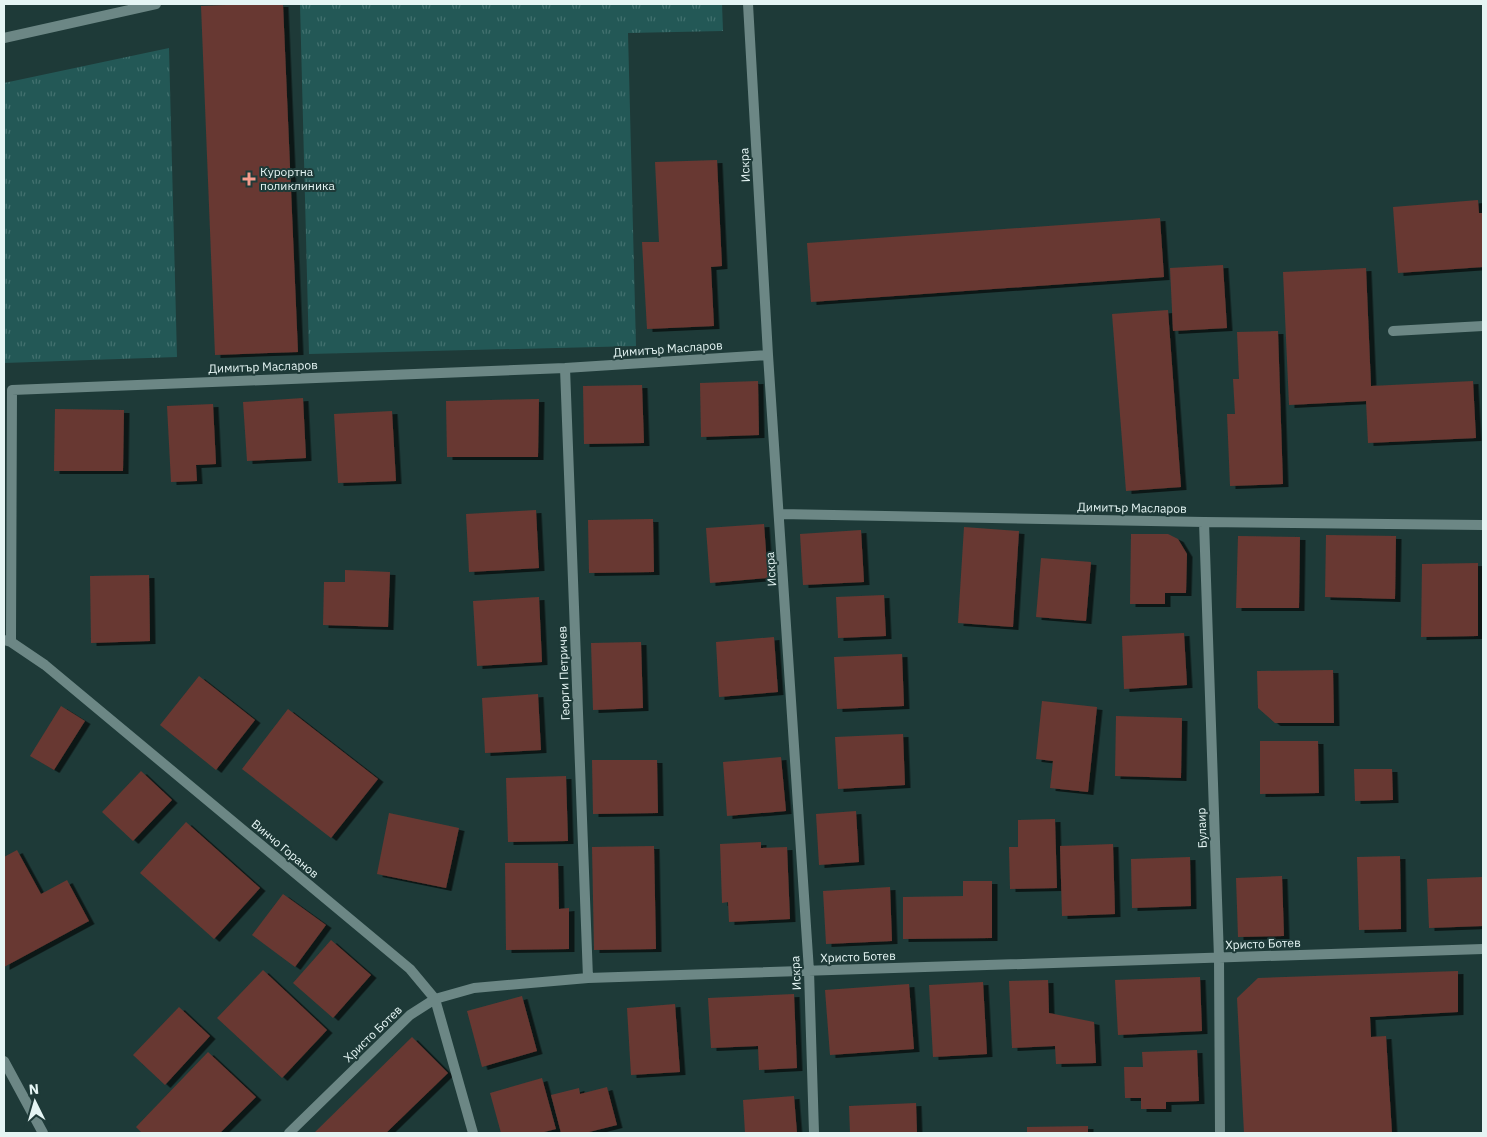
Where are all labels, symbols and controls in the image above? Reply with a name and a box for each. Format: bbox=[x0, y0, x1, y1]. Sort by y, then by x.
street label: Искра bbox=[736, 147, 753, 183]
place label: Курортна поликлиника bbox=[260, 164, 335, 193]
marker: Курортна поликлиника bbox=[242, 172, 256, 186]
street label: Димитър Масларов bbox=[613, 337, 723, 360]
street label: Димитър Масларов bbox=[208, 357, 318, 376]
street label: Димитър Масларов bbox=[1077, 499, 1187, 516]
street label: Искра bbox=[762, 551, 779, 587]
street label: Георги Петричев bbox=[554, 626, 573, 720]
street label: Булаир bbox=[1193, 807, 1210, 849]
street label: Винчо Горанов bbox=[249, 816, 322, 881]
street label: Христо Ботев bbox=[1225, 935, 1301, 952]
street label: Христо Ботев bbox=[820, 948, 896, 965]
street label: Искра bbox=[787, 955, 804, 991]
street label: Христо Ботев bbox=[340, 1002, 405, 1065]
north arrow bbox=[10, 1077, 60, 1127]
text: N bbox=[28, 1080, 40, 1098]

